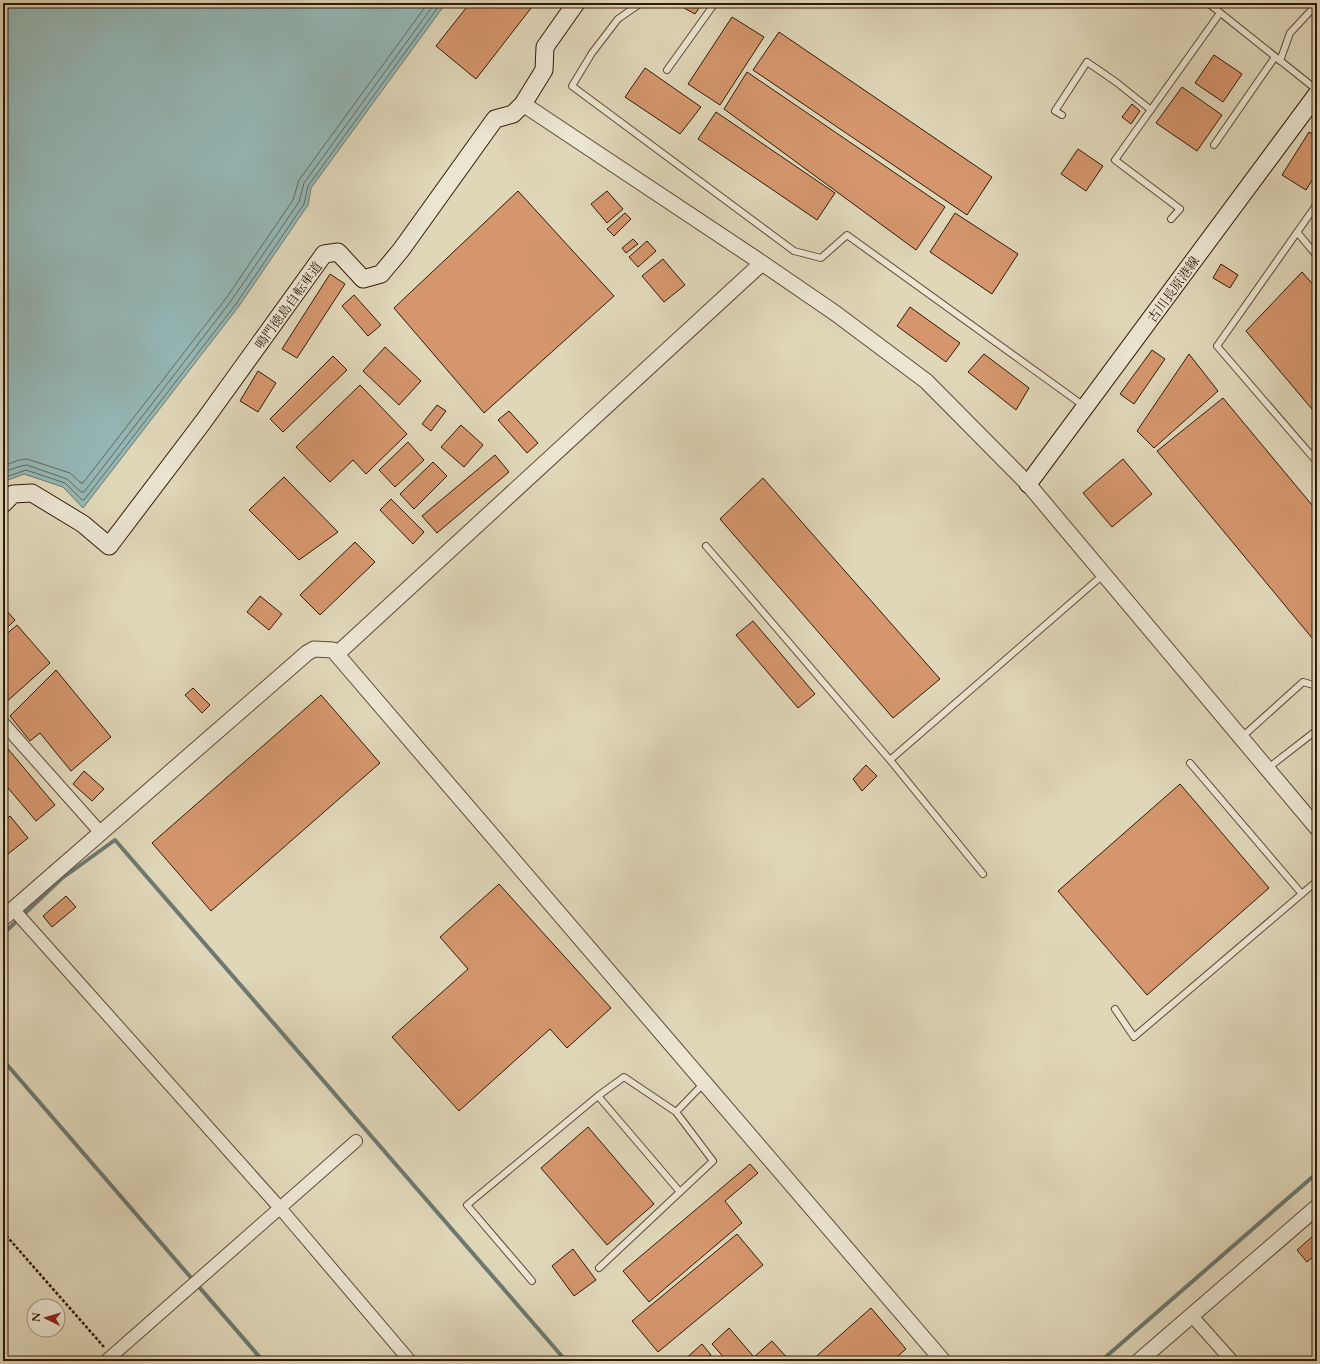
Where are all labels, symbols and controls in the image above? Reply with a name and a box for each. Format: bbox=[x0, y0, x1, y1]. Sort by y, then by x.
street label: 古川長原港線 bbox=[1144, 253, 1204, 326]
street label: 鳴門徳島自転車道 bbox=[251, 258, 327, 353]
north arrow bbox=[26, 1298, 66, 1338]
text: N bbox=[29, 1311, 44, 1323]

